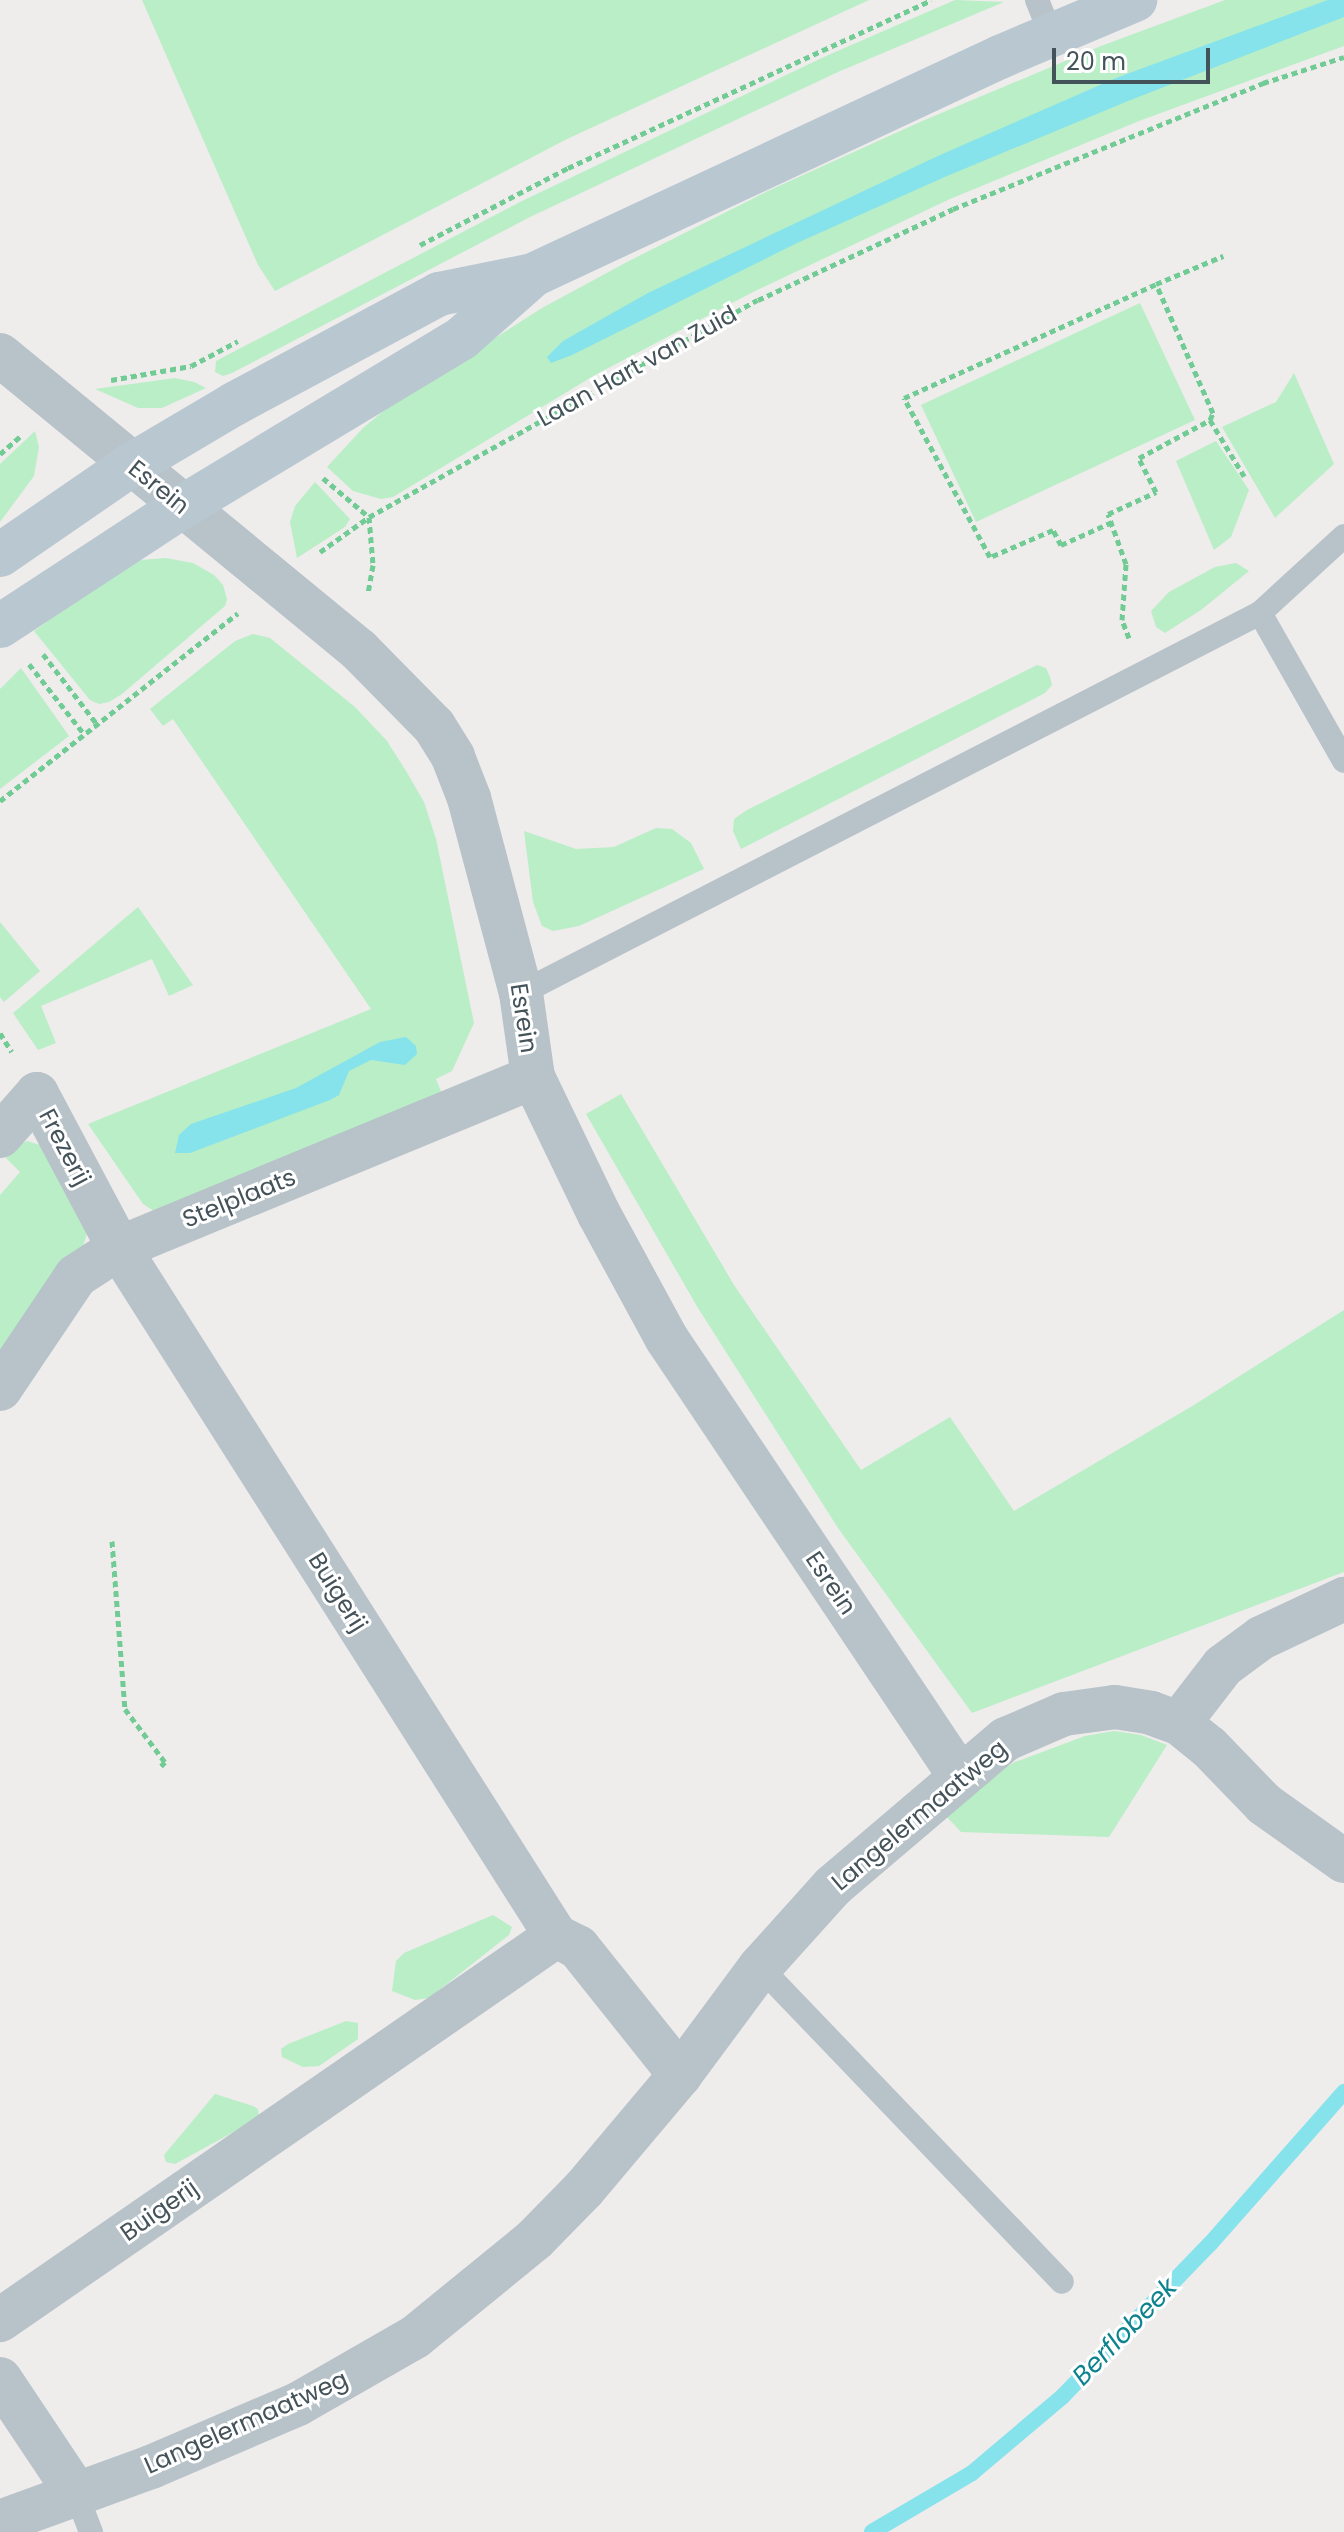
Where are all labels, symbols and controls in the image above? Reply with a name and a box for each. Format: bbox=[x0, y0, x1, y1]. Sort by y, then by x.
scale bar bbox=[1056, 32, 1214, 82]
text: 20 m bbox=[1066, 45, 1126, 78]
street label: Laan Hart van Zuid bbox=[532, 299, 742, 433]
street label: Esrein bbox=[123, 454, 195, 520]
street label: Esrein bbox=[504, 981, 544, 1055]
street label: Frezerij bbox=[33, 1104, 97, 1190]
street label: Stelplaats bbox=[178, 1162, 300, 1234]
street label: Esrein bbox=[800, 1546, 862, 1620]
street label: Buigerij bbox=[303, 1547, 373, 1637]
street label: Langelermaatweg bbox=[826, 1733, 1012, 1897]
street label: Buigerij bbox=[115, 2173, 203, 2247]
water label: Berflobeek bbox=[1066, 2272, 1184, 2392]
street label: Langelermaatweg bbox=[140, 2364, 352, 2480]

